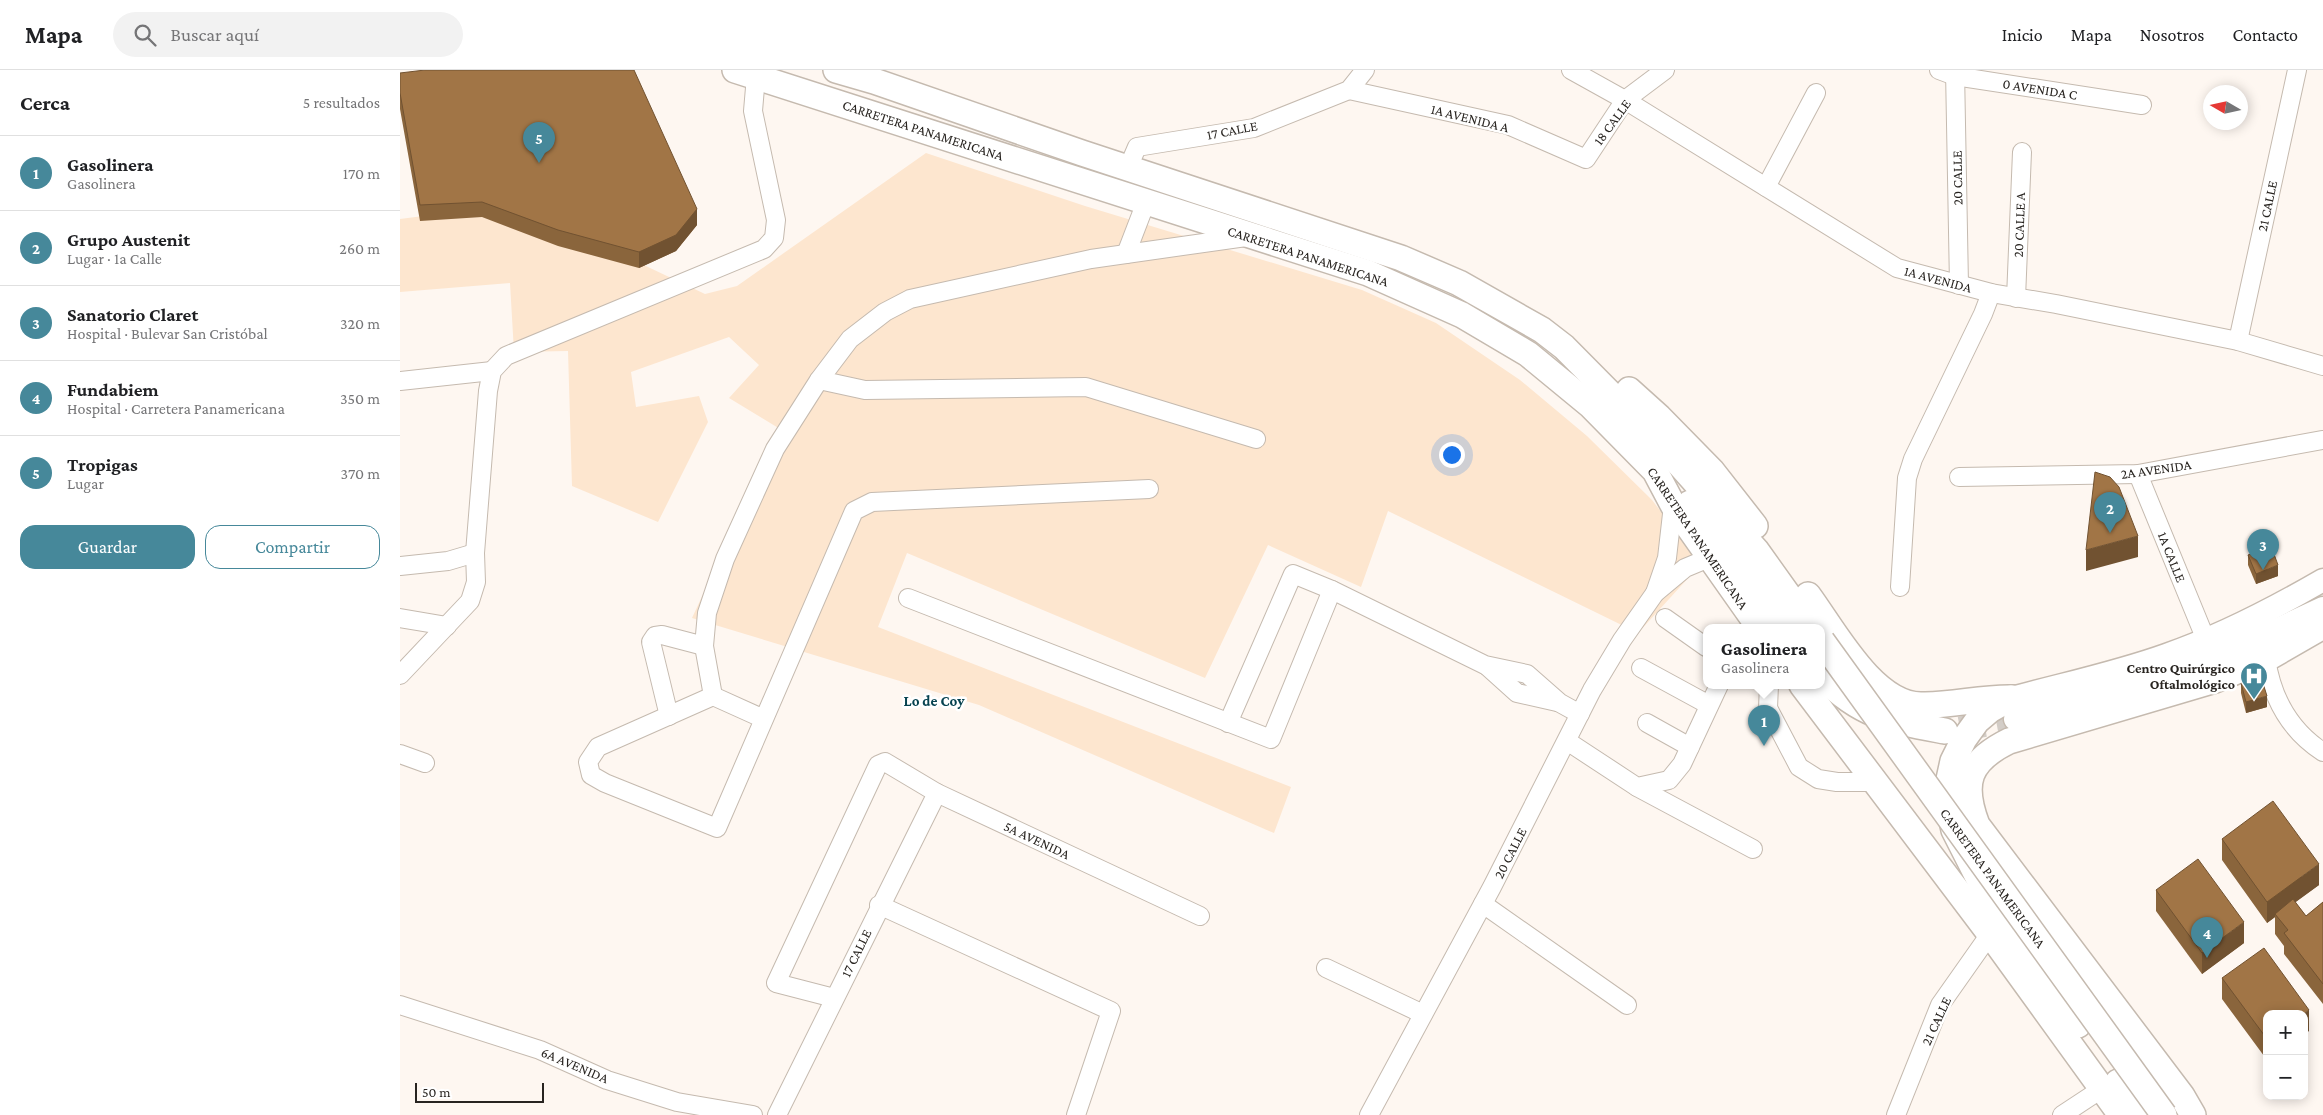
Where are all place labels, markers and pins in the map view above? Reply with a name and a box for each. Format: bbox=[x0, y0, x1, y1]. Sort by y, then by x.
pin: 5 bbox=[523, 122, 555, 163]
pin: 2 bbox=[2094, 492, 2126, 533]
pin: 3 bbox=[2247, 529, 2279, 570]
place label: Centro Quirúrgico Oftalmológico bbox=[2127, 660, 2235, 692]
hospital icon: Centro Quirúrgico Oftalmológico bbox=[2239, 661, 2269, 700]
pin: 1 bbox=[1748, 705, 1780, 746]
pin: 4 bbox=[2191, 917, 2223, 958]

